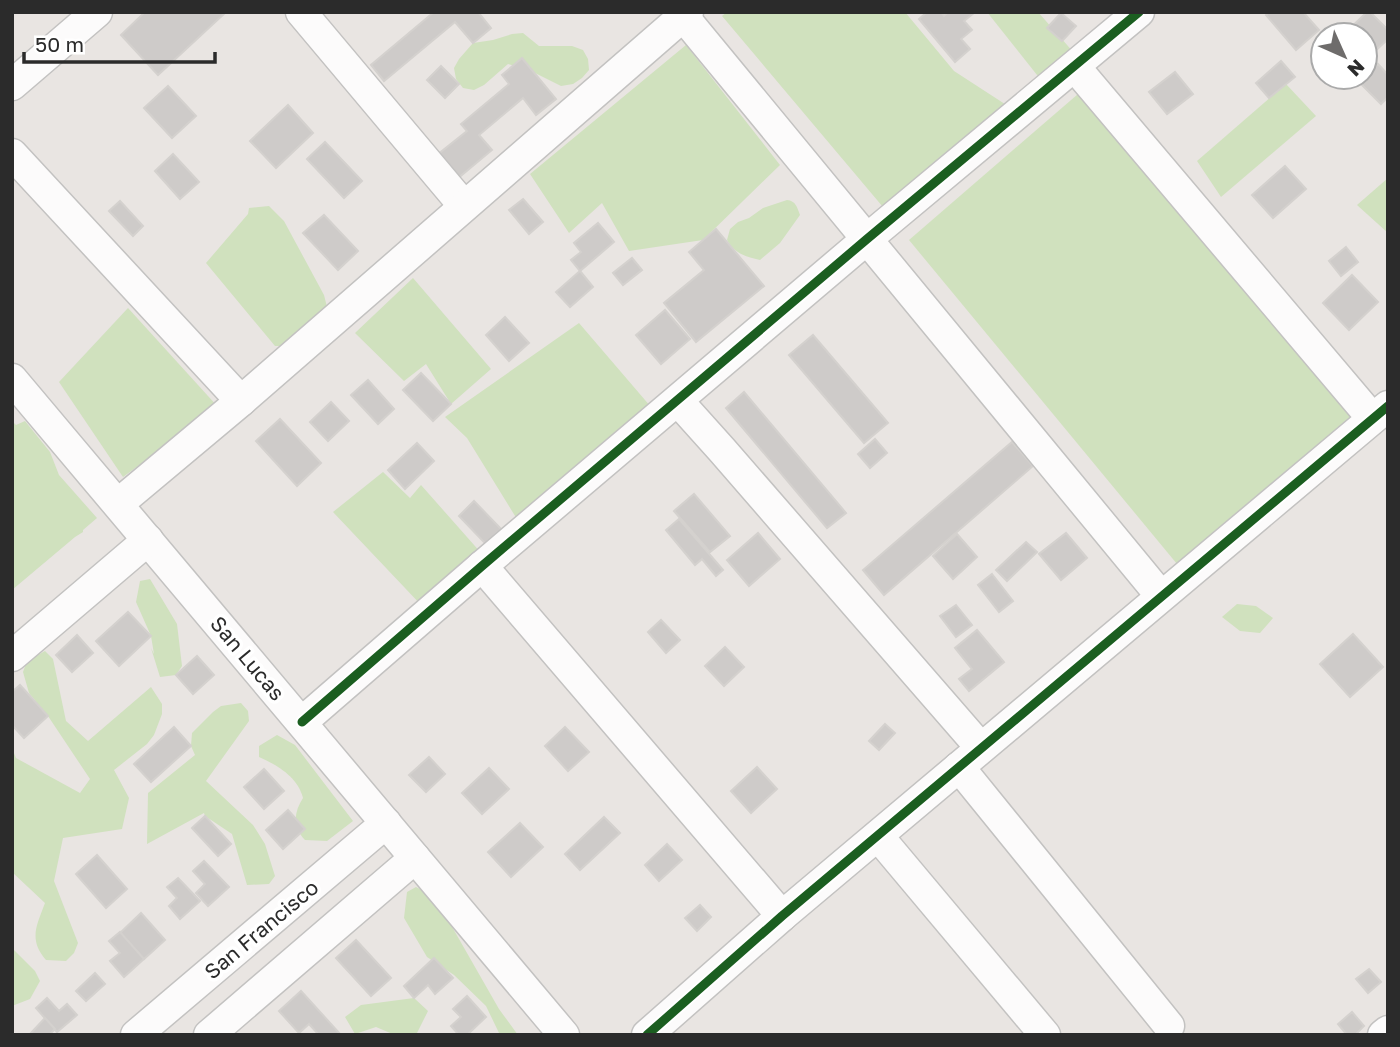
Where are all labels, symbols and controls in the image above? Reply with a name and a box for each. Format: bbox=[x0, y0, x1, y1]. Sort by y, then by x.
scale bar bbox=[24, 21, 215, 65]
north arrow bbox=[1309, 21, 1379, 91]
text: 50 m bbox=[35, 31, 84, 57]
text: N bbox=[1343, 55, 1370, 82]
street label: San Lucas bbox=[205, 611, 291, 705]
street label: San Francisco bbox=[199, 874, 323, 984]

